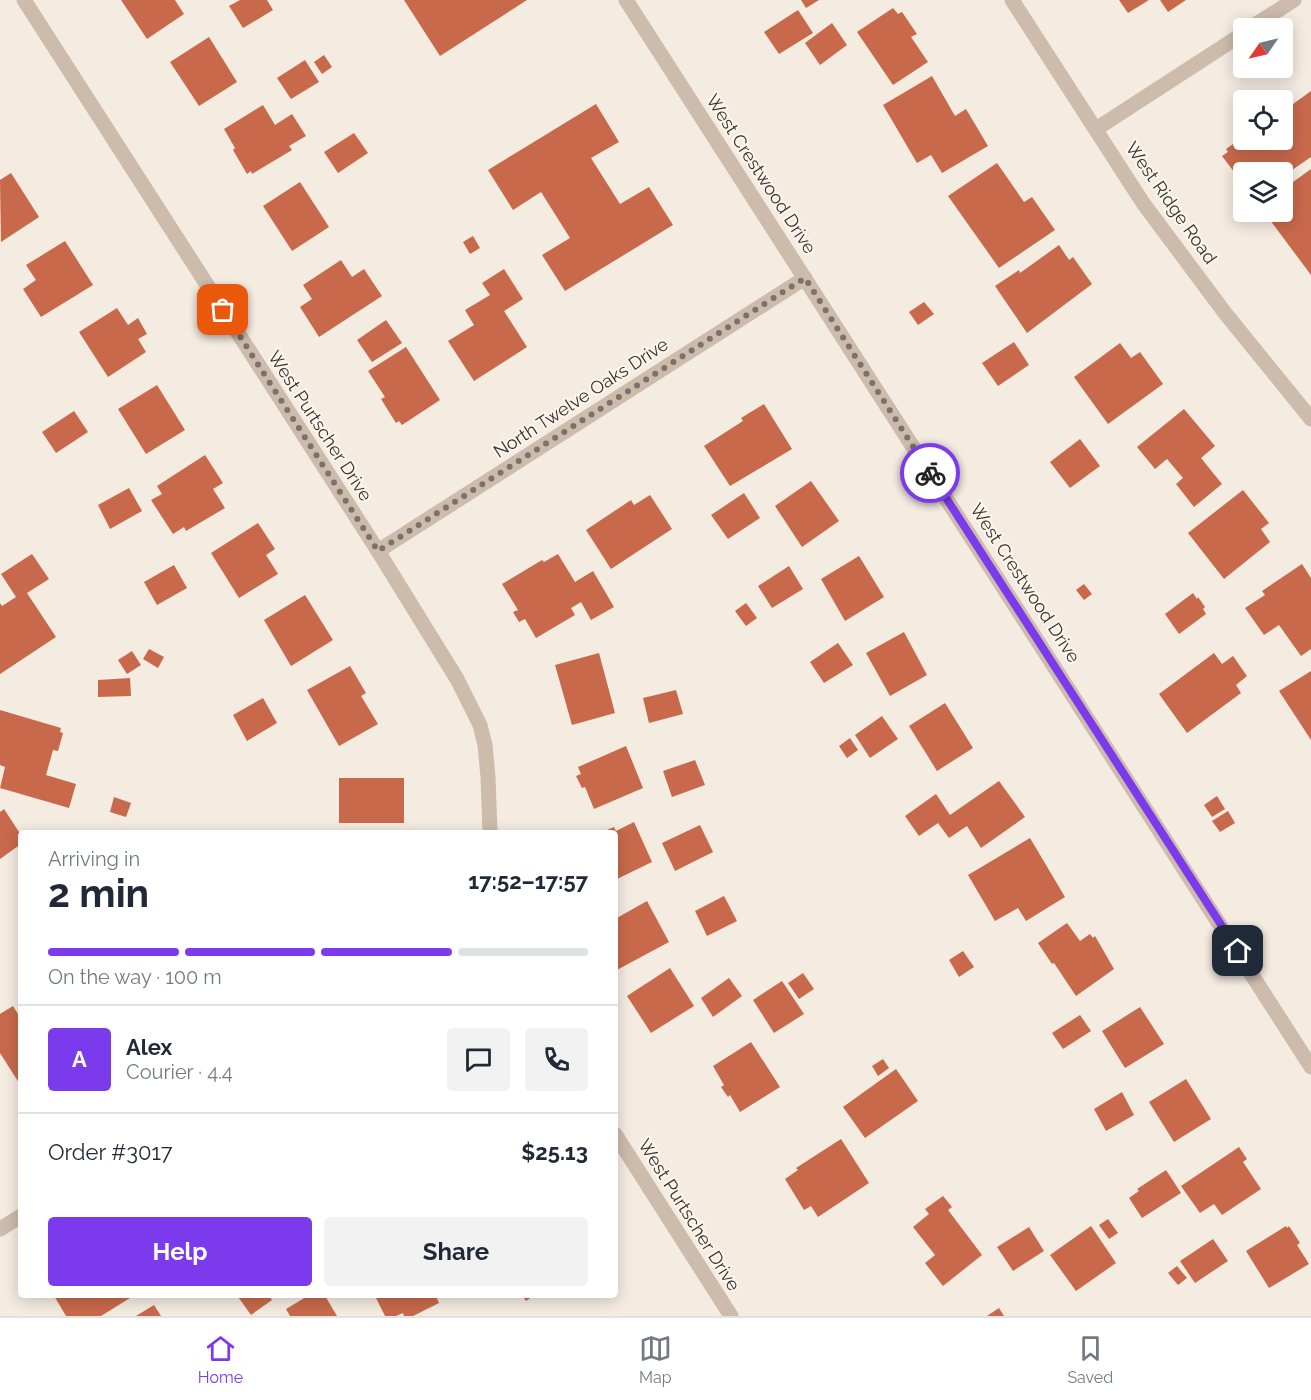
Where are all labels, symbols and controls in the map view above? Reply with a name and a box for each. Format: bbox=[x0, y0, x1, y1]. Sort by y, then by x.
north arrow bbox=[1233, 18, 1293, 78]
map controls bbox=[1233, 18, 1293, 222]
street label: West Crestwood Drive bbox=[702, 90, 821, 258]
button: locate bbox=[1233, 90, 1293, 150]
street label: West Ridge Road bbox=[1122, 138, 1221, 268]
button: layers bbox=[1233, 162, 1293, 222]
pin bbox=[197, 284, 248, 335]
icon: bag bbox=[206, 293, 239, 326]
street label: North Twelve Oaks Drive bbox=[490, 333, 672, 462]
street label: West Purtscher Drive bbox=[264, 347, 377, 505]
courier bbox=[900, 443, 960, 503]
icon: bike bbox=[914, 457, 947, 490]
street label: West Crestwood Drive bbox=[966, 499, 1085, 667]
text: Arriving in bbox=[48, 847, 140, 871]
text: 17:52–17:57 bbox=[468, 868, 588, 894]
text: 2 min bbox=[48, 870, 149, 916]
pin bbox=[1212, 925, 1263, 976]
icon: home bbox=[1221, 934, 1254, 967]
text: On the way · 100 m bbox=[48, 965, 222, 989]
button: chat bbox=[447, 1028, 510, 1091]
button: phone bbox=[525, 1028, 588, 1091]
text: Alex bbox=[126, 1034, 172, 1060]
text: A bbox=[72, 1046, 87, 1072]
text: Courier · 4.4 bbox=[126, 1060, 233, 1084]
street label: West Purtscher Drive bbox=[634, 1135, 745, 1295]
text: Order #3017 bbox=[48, 1139, 173, 1165]
text: $25.13 bbox=[521, 1139, 588, 1165]
button: Help bbox=[48, 1217, 312, 1286]
button: Share bbox=[324, 1217, 588, 1286]
tab: Home bbox=[198, 1332, 243, 1387]
tab: Map bbox=[639, 1332, 672, 1387]
tab: Saved bbox=[1067, 1332, 1113, 1387]

